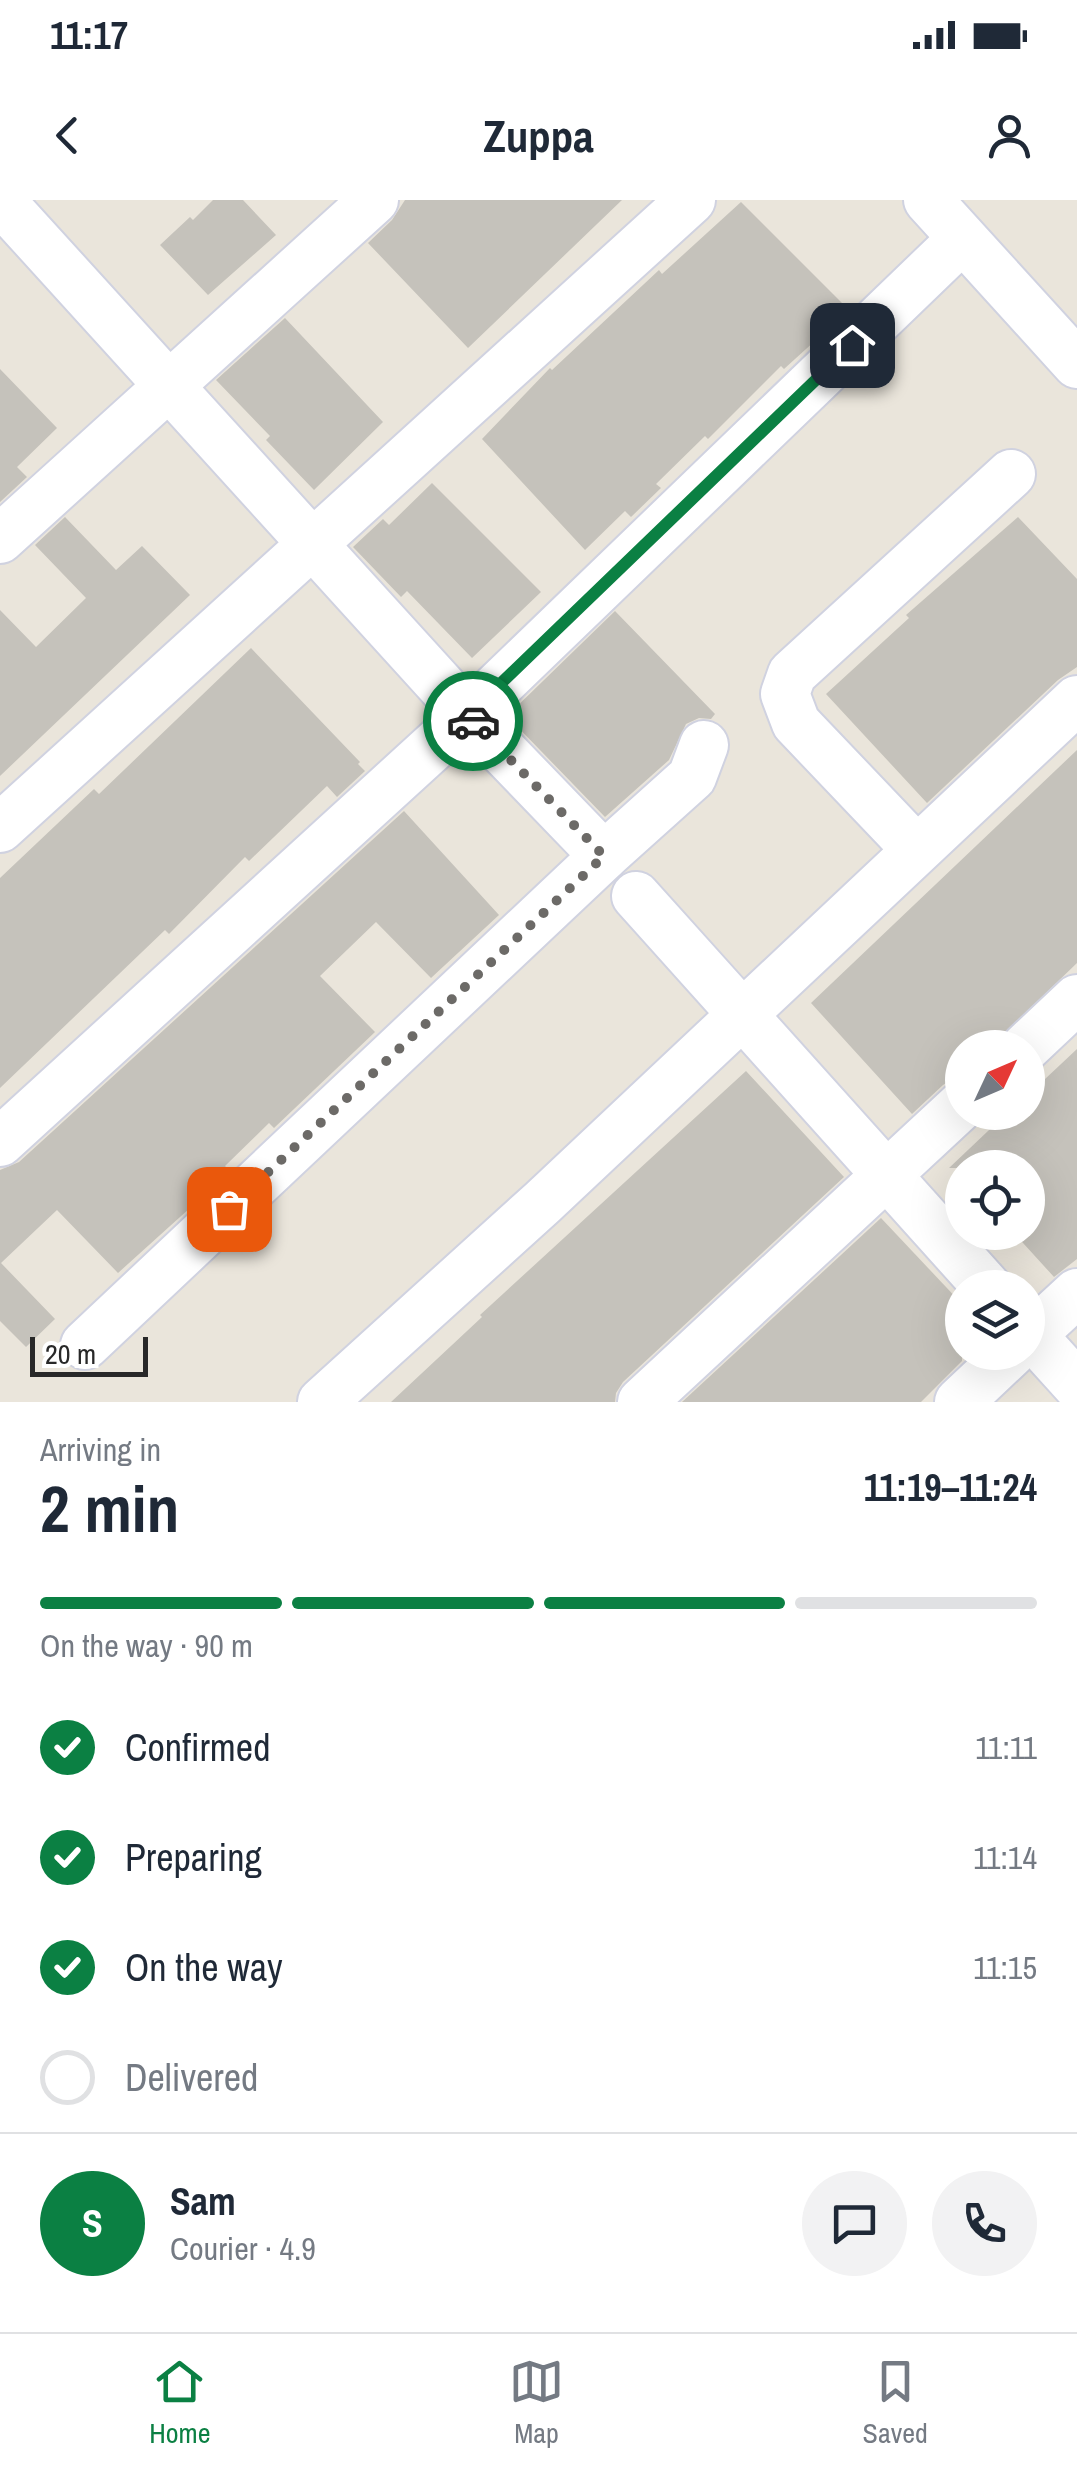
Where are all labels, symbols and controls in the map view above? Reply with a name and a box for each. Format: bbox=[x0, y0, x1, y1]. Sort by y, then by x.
text: 11:17 bbox=[50, 10, 128, 61]
text: Zuppa bbox=[483, 105, 594, 166]
icon: back bbox=[40, 108, 95, 163]
icon: person bbox=[982, 108, 1037, 163]
pin bbox=[810, 303, 895, 388]
icon: home bbox=[825, 318, 880, 373]
courier bbox=[423, 671, 523, 771]
icon: car bbox=[446, 694, 501, 749]
north arrow bbox=[945, 1030, 1045, 1130]
map controls bbox=[945, 1030, 1045, 1370]
button: locate bbox=[945, 1150, 1045, 1250]
pin bbox=[187, 1167, 272, 1252]
icon: bag bbox=[202, 1182, 257, 1237]
button: layers bbox=[945, 1270, 1045, 1370]
scale bar bbox=[30, 1332, 148, 1376]
text: 20 m bbox=[45, 1335, 96, 1373]
text: Arriving in bbox=[40, 1428, 161, 1471]
text: 11:19–11:24 bbox=[864, 1462, 1037, 1513]
text: 2 min bbox=[40, 1465, 179, 1552]
text: On the way · 90 m bbox=[40, 1624, 253, 1667]
icon: check bbox=[40, 1720, 95, 1775]
text: Confirmed bbox=[125, 1722, 270, 1773]
text: 11:11 bbox=[975, 1726, 1037, 1769]
icon: check bbox=[40, 1830, 95, 1885]
text: Preparing bbox=[125, 1832, 262, 1883]
text: 11:14 bbox=[973, 1836, 1037, 1879]
icon: check bbox=[40, 1940, 95, 1995]
text: On the way bbox=[125, 1942, 283, 1993]
text: 11:15 bbox=[973, 1946, 1037, 1989]
text: Delivered bbox=[125, 2052, 258, 2103]
button: chat bbox=[802, 2171, 907, 2276]
button: phone bbox=[932, 2171, 1037, 2276]
text: Sam bbox=[170, 2176, 236, 2227]
text: S bbox=[82, 2198, 103, 2249]
text: Courier · 4.9 bbox=[170, 2227, 316, 2270]
tab: Home bbox=[149, 2354, 211, 2452]
tab: Map bbox=[509, 2354, 564, 2452]
tab: Saved bbox=[863, 2354, 928, 2452]

